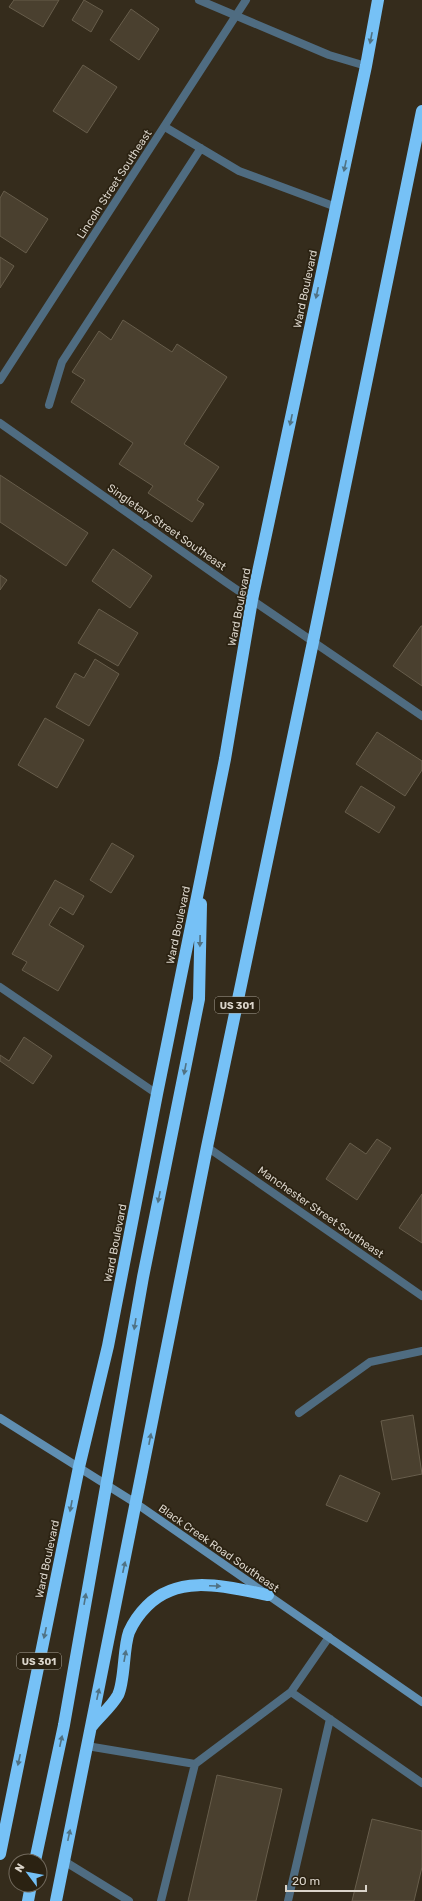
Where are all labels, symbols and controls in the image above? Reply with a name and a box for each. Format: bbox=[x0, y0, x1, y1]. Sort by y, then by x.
one-way arrow bbox=[368, 32, 374, 44]
street label: Lincoln Street Southeast bbox=[74, 127, 155, 241]
one-way arrow bbox=[341, 159, 347, 172]
street label: Ward Boulevard bbox=[291, 249, 320, 329]
one-way arrow bbox=[314, 287, 320, 299]
one-way arrow bbox=[287, 414, 293, 426]
street label: Singletary Street Southeast bbox=[105, 481, 229, 574]
street label: Ward Boulevard bbox=[226, 567, 253, 647]
street label: Ward Boulevard bbox=[164, 885, 193, 965]
one-way arrow bbox=[197, 935, 203, 948]
road number: US 301 bbox=[215, 997, 259, 1013]
one-way arrow bbox=[182, 1063, 188, 1076]
street label: Manchester Street Southeast bbox=[255, 1164, 387, 1261]
one-way arrow bbox=[156, 1191, 162, 1203]
street label: Ward Boulevard bbox=[102, 1203, 129, 1283]
one-way arrow bbox=[132, 1318, 138, 1331]
one-way arrow bbox=[147, 1433, 153, 1446]
one-way arrow bbox=[68, 1499, 74, 1512]
street label: Black Creek Road Southeast bbox=[156, 1502, 282, 1595]
street label: Ward Boulevard bbox=[33, 1519, 62, 1599]
one-way arrow bbox=[121, 1561, 127, 1573]
one-way arrow bbox=[209, 1582, 221, 1589]
one-way arrow bbox=[82, 1593, 88, 1605]
one-way arrow bbox=[42, 1627, 48, 1639]
one-way arrow bbox=[122, 1650, 128, 1662]
road number: US 301 bbox=[17, 1653, 61, 1669]
one-way arrow bbox=[95, 1688, 101, 1700]
one-way arrow bbox=[58, 1735, 64, 1747]
one-way arrow bbox=[16, 1754, 22, 1766]
one-way arrow bbox=[66, 1829, 72, 1841]
north arrow bbox=[8, 1853, 48, 1893]
text: N bbox=[12, 1861, 28, 1875]
scale bar bbox=[286, 1867, 366, 1893]
text: 20 m bbox=[292, 1874, 320, 1888]

